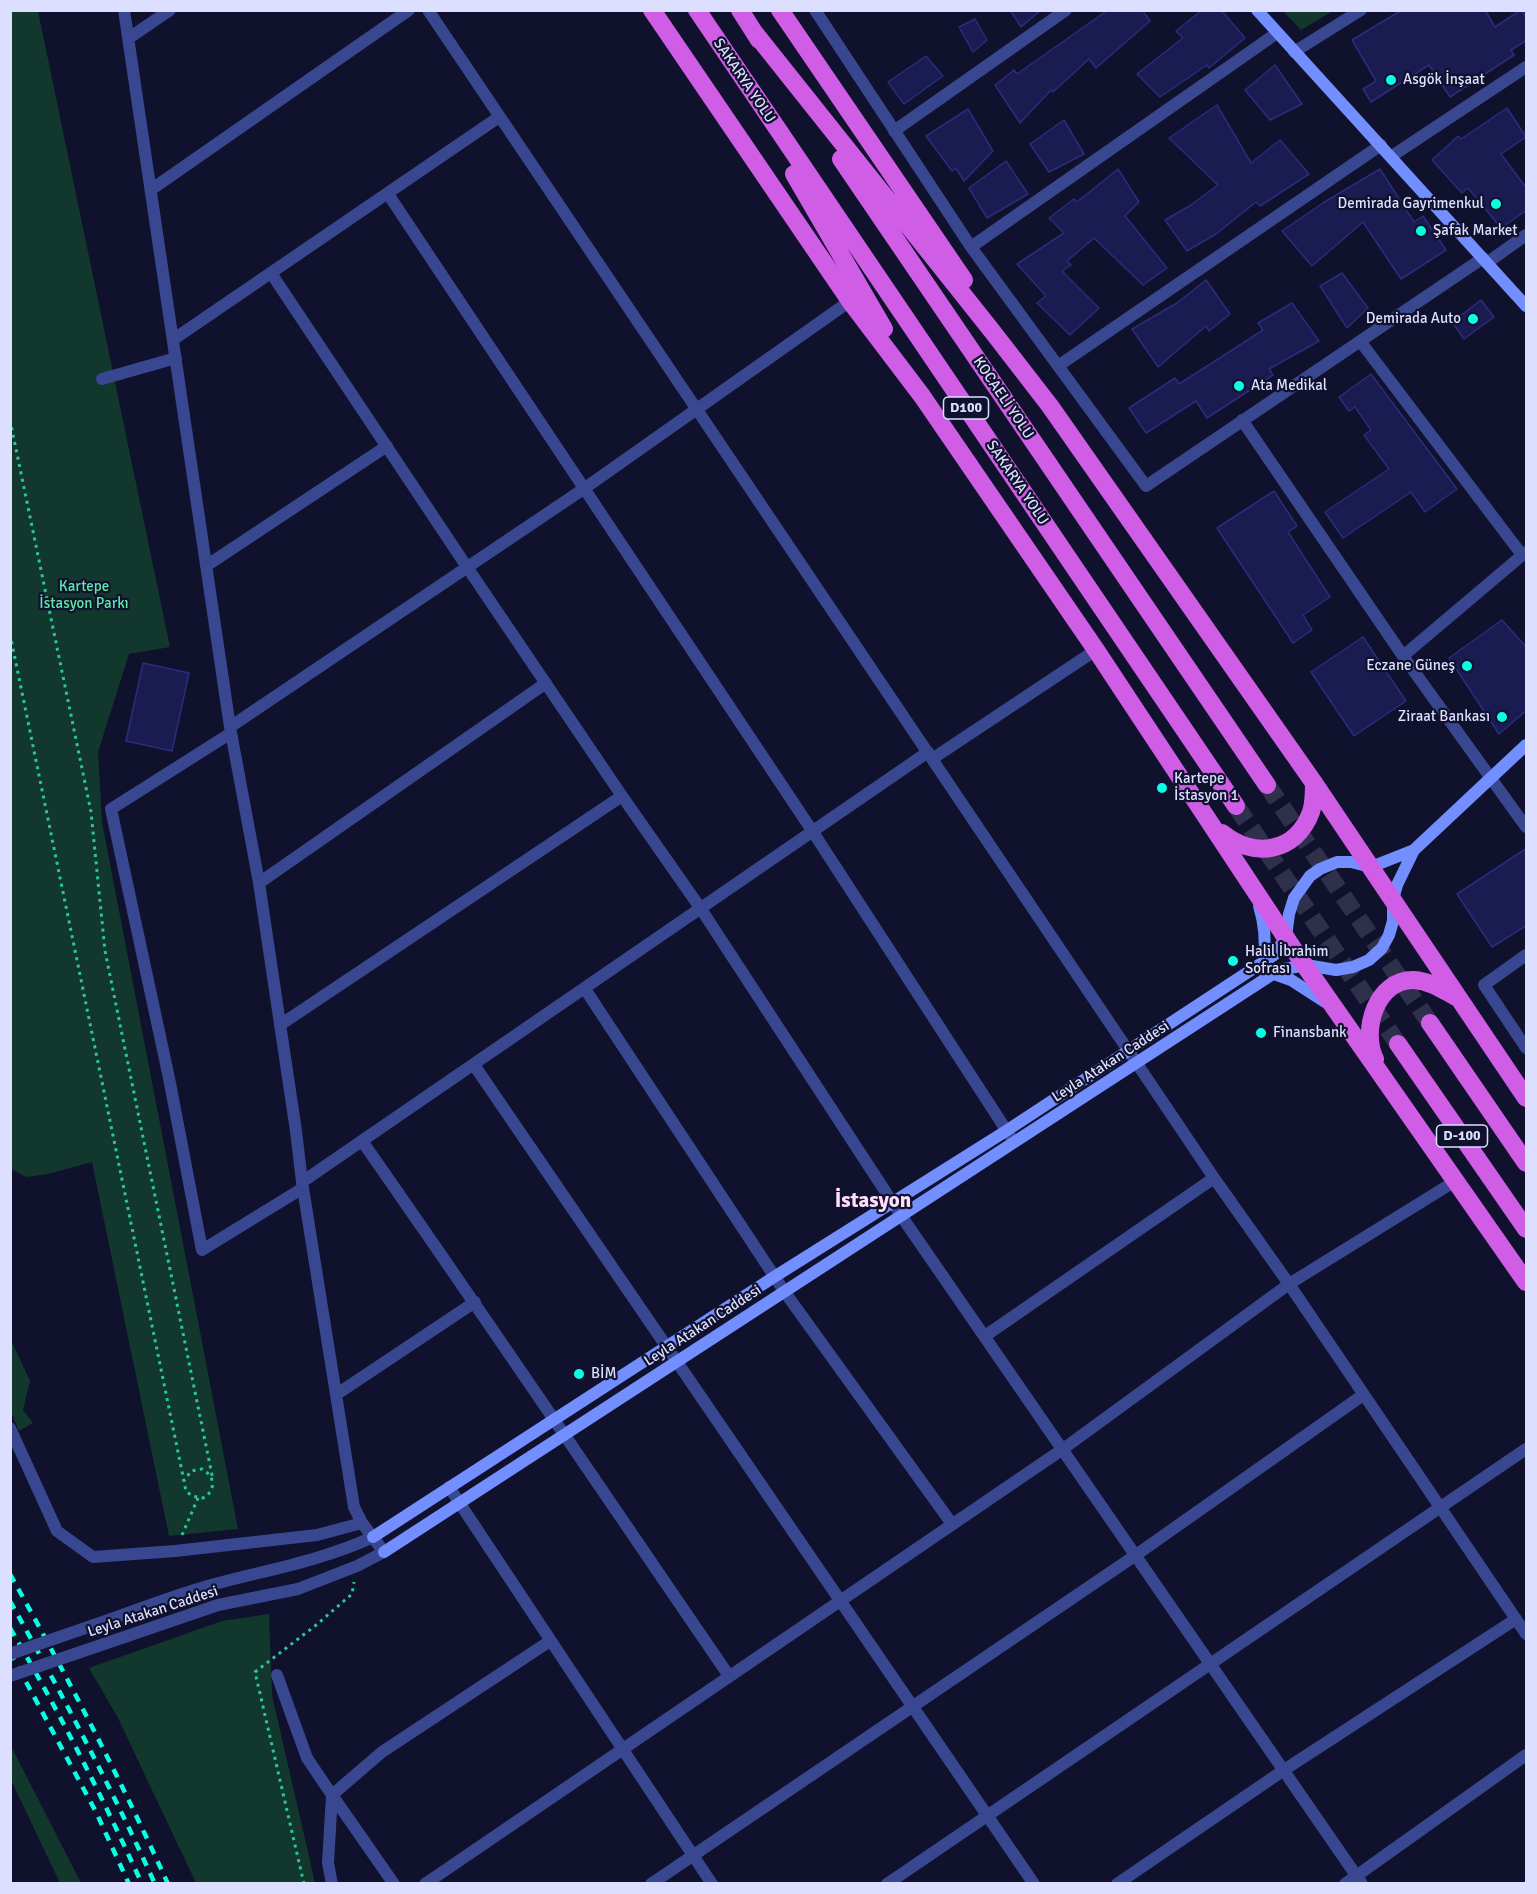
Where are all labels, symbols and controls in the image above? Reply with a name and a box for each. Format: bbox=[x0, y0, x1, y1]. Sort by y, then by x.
street label: SAKARYA YOLU bbox=[709, 35, 779, 127]
place label: Asgök İnşaat bbox=[1403, 71, 1485, 89]
marker: Asgök İnşaat bbox=[1384, 73, 1398, 87]
place label: Demirada Gayrimenkul bbox=[1338, 195, 1484, 213]
marker: Demirada Gayrimenkul bbox=[1489, 197, 1503, 211]
place label: Şafak Market bbox=[1433, 222, 1518, 240]
marker: Şafak Market bbox=[1414, 224, 1428, 238]
place label: Demirada Auto bbox=[1366, 310, 1461, 328]
marker: Demirada Auto bbox=[1466, 312, 1480, 326]
street label: KOCAELİ YOLU bbox=[969, 353, 1037, 443]
place label: Ata Medikal bbox=[1251, 377, 1327, 395]
marker: Ata Medikal bbox=[1232, 379, 1246, 393]
road number: D100 bbox=[944, 397, 988, 419]
street label: SAKARYA YOLU bbox=[982, 437, 1052, 529]
park label: Kartepe İstasyon Parkı bbox=[39, 578, 129, 613]
place label: Eczane Güneş bbox=[1366, 657, 1455, 675]
marker: Eczane Güneş bbox=[1460, 659, 1474, 673]
place label: Ziraat Bankası bbox=[1398, 708, 1490, 726]
marker: Ziraat Bankası bbox=[1495, 710, 1509, 724]
place label: Kartepe İstasyon 1 bbox=[1174, 770, 1239, 805]
marker: Kartepe İstasyon 1 bbox=[1155, 781, 1169, 795]
place label: Halil İbrahim Sofrası bbox=[1245, 943, 1328, 978]
marker: Halil İbrahim Sofrası bbox=[1226, 954, 1240, 968]
street label: Leyla Atakan Caddesi bbox=[1049, 1017, 1173, 1107]
place label: Finansbank bbox=[1273, 1024, 1347, 1042]
marker: Finansbank bbox=[1254, 1026, 1268, 1040]
road number: D-100 bbox=[1436, 1125, 1488, 1147]
district label: İstasyon bbox=[835, 1188, 911, 1214]
street label: Leyla Atakan Caddesi bbox=[641, 1281, 765, 1371]
place label: BİM bbox=[591, 1365, 617, 1383]
marker: BİM bbox=[572, 1367, 586, 1381]
street label: Leyla Atakan Caddesi bbox=[86, 1582, 220, 1642]

